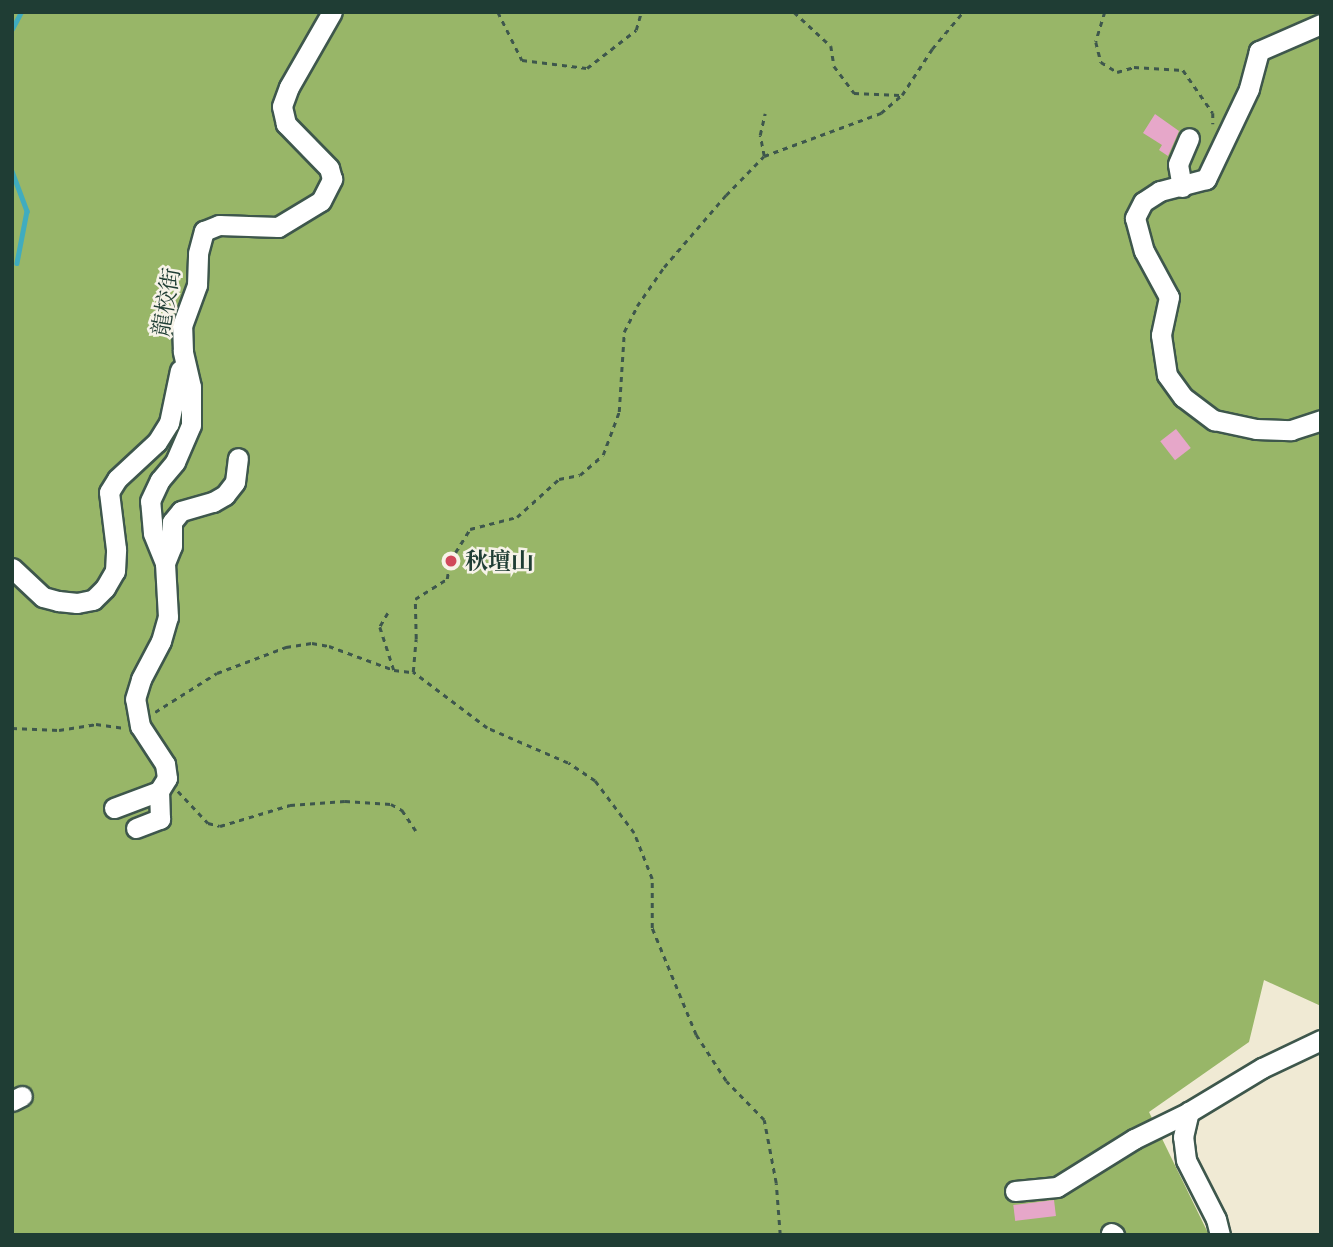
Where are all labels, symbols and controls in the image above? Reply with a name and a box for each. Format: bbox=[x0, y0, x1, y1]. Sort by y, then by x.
street label: 龍校街 bbox=[146, 266, 186, 338]
place label: 秋壇山 bbox=[465, 547, 534, 575]
marker: 秋壇山 bbox=[443, 553, 459, 569]

